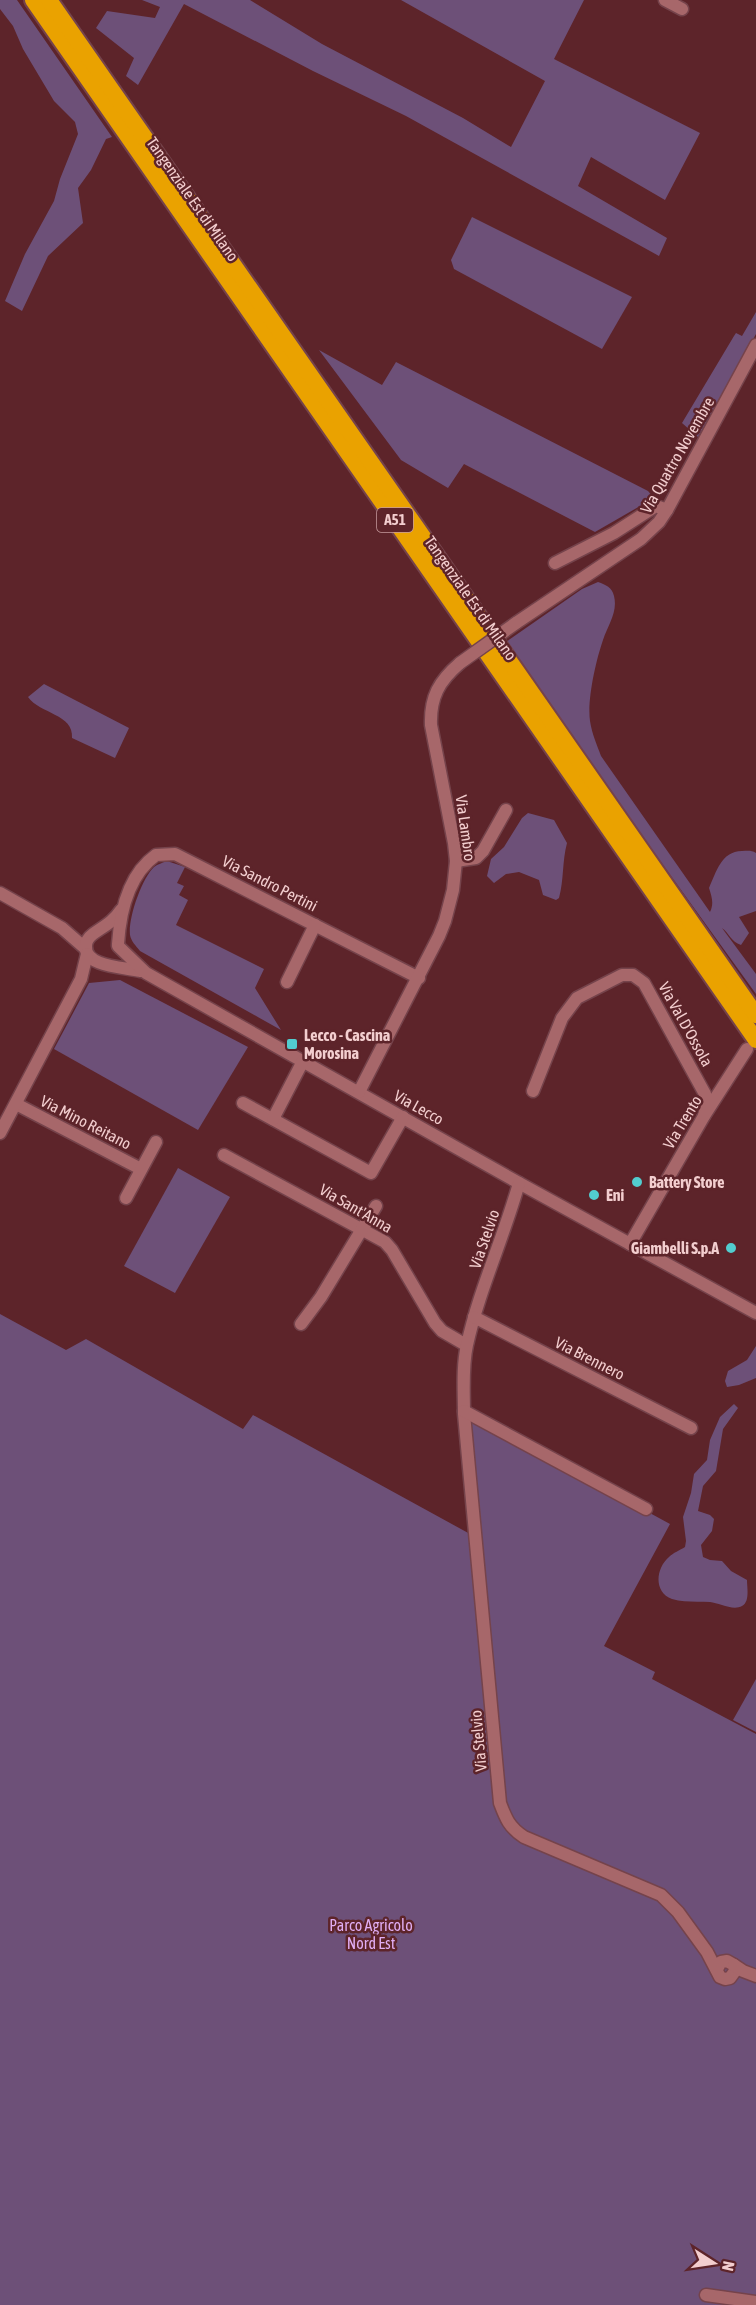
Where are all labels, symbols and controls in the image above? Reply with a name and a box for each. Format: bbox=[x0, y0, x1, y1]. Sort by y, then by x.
street label: Tangenziale Est di Milano bbox=[143, 134, 243, 265]
street label: Via Quattro Novembre bbox=[636, 394, 718, 516]
road number: A51 bbox=[377, 508, 413, 532]
street label: Tangenziale Est di Milano bbox=[421, 533, 521, 664]
street label: Via Lambro bbox=[452, 794, 480, 862]
street label: Via Sandro Pertini bbox=[219, 851, 321, 915]
street label: Via Val D'Ossola bbox=[655, 979, 717, 1069]
place label: Lecco - Cascina Morosina bbox=[304, 1026, 390, 1062]
marker: Lecco - Cascina Morosina bbox=[285, 1037, 299, 1051]
street label: Via Lecco bbox=[391, 1086, 447, 1128]
street label: Via Mino Reitano bbox=[38, 1091, 134, 1153]
street label: Via Trento bbox=[659, 1092, 705, 1152]
place label: Battery Store bbox=[649, 1173, 725, 1191]
marker: Battery Store bbox=[630, 1175, 644, 1189]
street label: Via Sant'Anna bbox=[316, 1180, 396, 1236]
place label: Eni bbox=[606, 1186, 625, 1204]
marker: Eni bbox=[587, 1188, 601, 1202]
street label: Via Stelvio bbox=[465, 1207, 503, 1271]
place label: Giambelli S.p.A bbox=[631, 1239, 719, 1257]
marker: Giambelli S.p.A bbox=[724, 1241, 738, 1255]
street label: Via Brennero bbox=[552, 1333, 628, 1383]
street label: Via Stelvio bbox=[466, 1710, 490, 1772]
park label: Parco Agricolo Nord Est bbox=[329, 1916, 413, 1952]
north arrow bbox=[684, 2233, 744, 2293]
text: N bbox=[719, 2260, 738, 2273]

